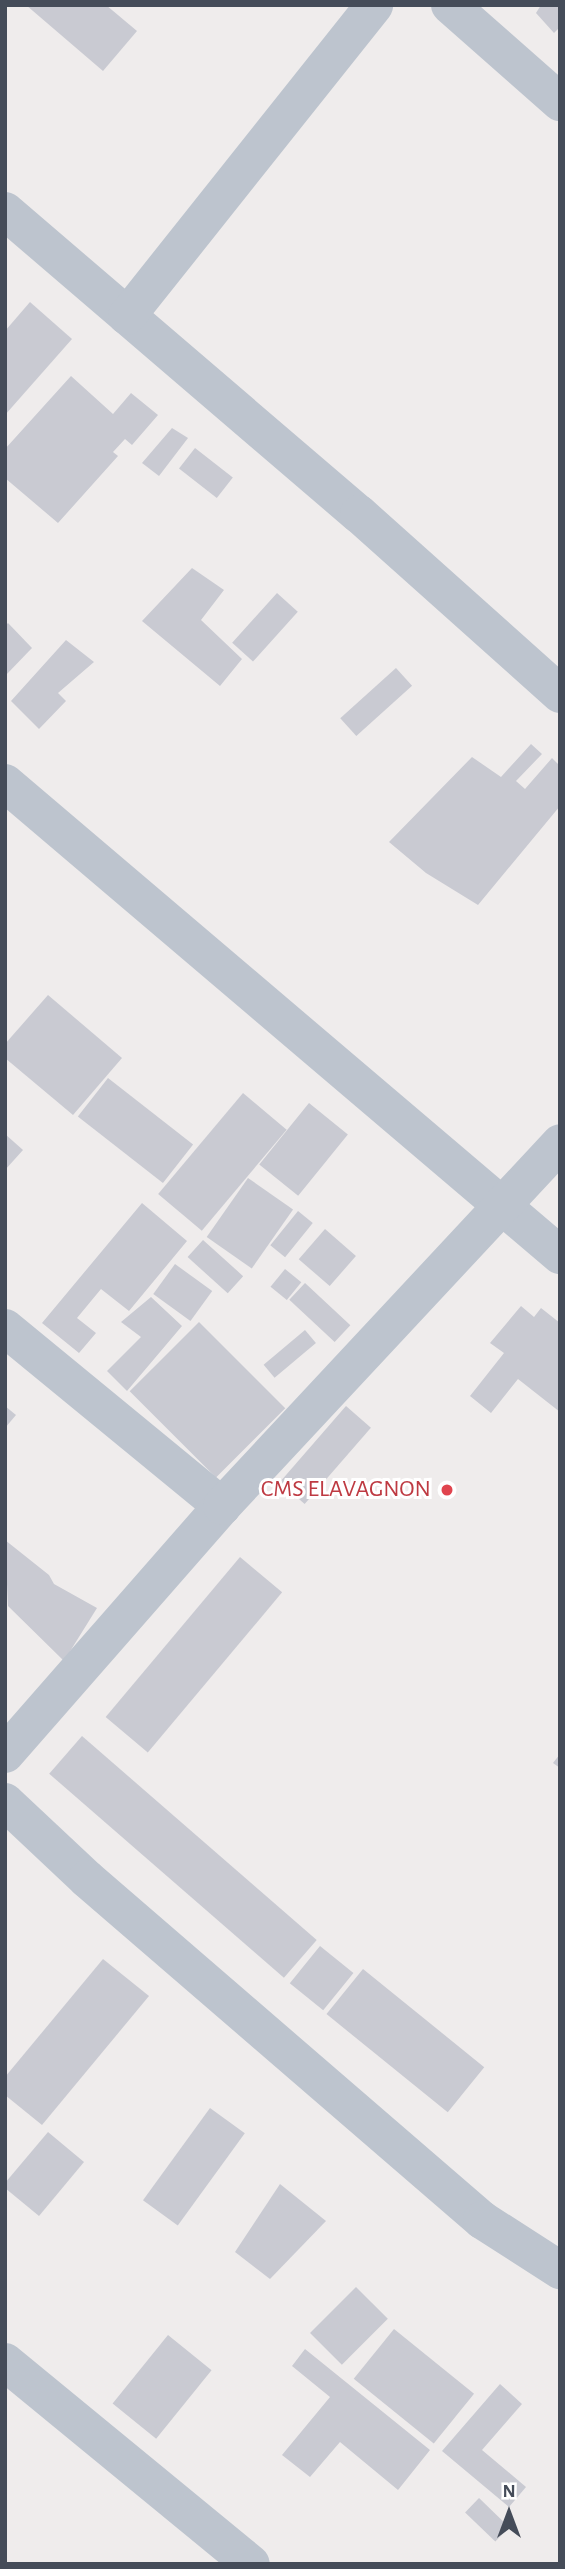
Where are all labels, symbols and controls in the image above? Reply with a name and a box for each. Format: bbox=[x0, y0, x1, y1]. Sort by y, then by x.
place label: CMS ELAVAGNON bbox=[261, 1476, 431, 1504]
marker: CMS ELAVAGNON bbox=[437, 1480, 457, 1500]
north arrow bbox=[474, 2478, 544, 2548]
text: N bbox=[502, 2482, 516, 2501]

